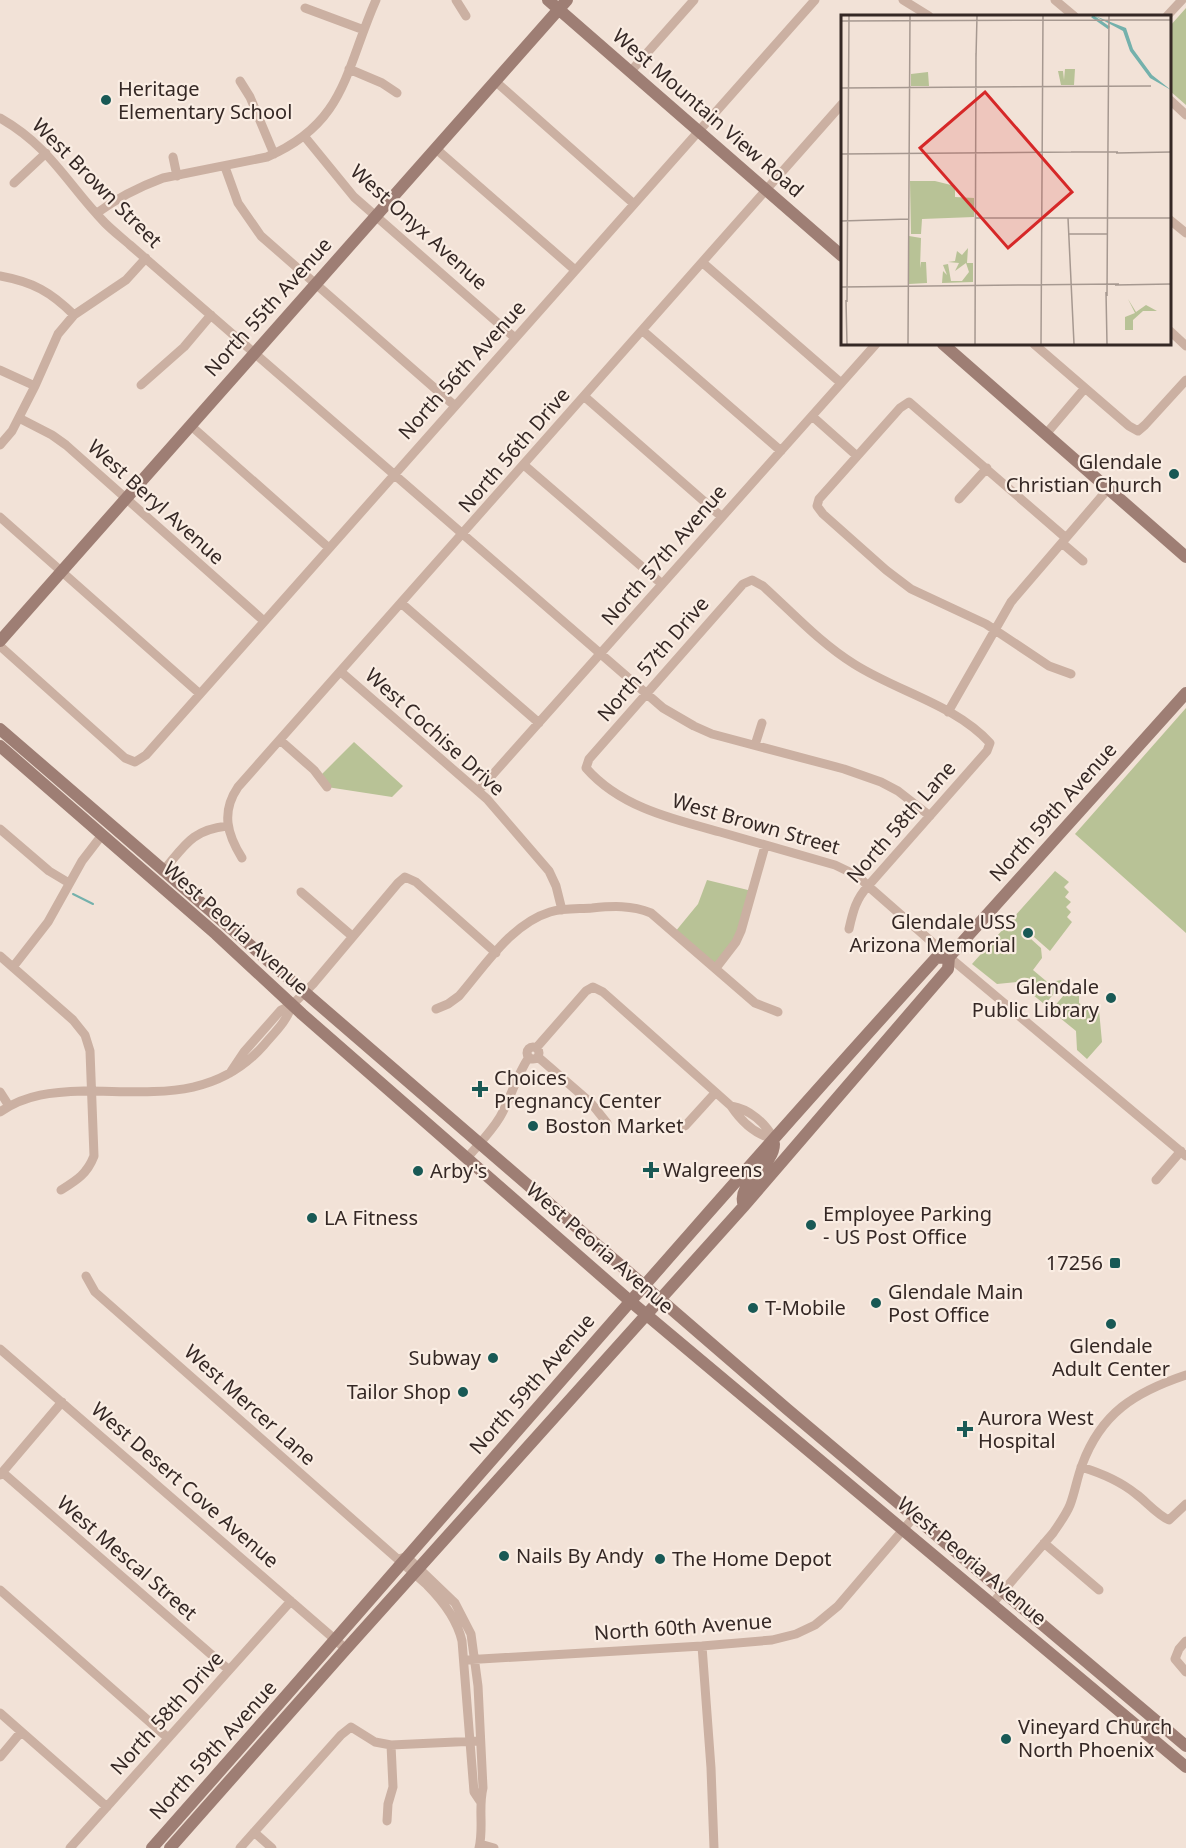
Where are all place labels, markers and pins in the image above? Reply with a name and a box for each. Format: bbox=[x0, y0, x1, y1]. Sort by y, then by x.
place label: Heritage Elementary School bbox=[118, 75, 292, 125]
marker: Heritage Elementary School bbox=[99, 93, 113, 107]
place label: Glendale Christian Church bbox=[1006, 448, 1162, 498]
marker: Glendale Christian Church bbox=[1167, 467, 1181, 481]
place label: Glendale USS Arizona Memorial bbox=[850, 908, 1016, 958]
marker: Glendale USS Arizona Memorial bbox=[1021, 926, 1035, 940]
place label: Glendale Public Library bbox=[972, 973, 1100, 1023]
marker: Glendale Public Library bbox=[1104, 991, 1118, 1005]
place label: Choices Pregnancy Center bbox=[494, 1064, 662, 1114]
marker: Choices Pregnancy Center bbox=[471, 1080, 489, 1098]
place label: Boston Market bbox=[545, 1112, 683, 1139]
marker: Boston Market bbox=[526, 1119, 540, 1133]
place label: Walgreens bbox=[663, 1156, 762, 1183]
place label: Arby's bbox=[430, 1157, 487, 1184]
marker: Walgreens bbox=[644, 1163, 658, 1177]
marker: Arby's bbox=[411, 1164, 425, 1178]
place label: Employee Parking - US Post Office bbox=[823, 1200, 992, 1250]
place label: LA Fitness bbox=[324, 1204, 418, 1231]
marker: LA Fitness bbox=[305, 1211, 319, 1225]
marker: Employee Parking - US Post Office bbox=[804, 1218, 818, 1232]
place label: 17256 bbox=[1046, 1249, 1103, 1276]
marker: 17256 bbox=[1108, 1256, 1122, 1270]
place label: Glendale Main Post Office bbox=[888, 1278, 1023, 1328]
place label: T-Mobile bbox=[765, 1294, 846, 1321]
marker: Glendale Main Post Office bbox=[869, 1296, 883, 1310]
marker: T-Mobile bbox=[746, 1301, 760, 1315]
marker: Glendale Adult Center bbox=[1104, 1317, 1118, 1331]
place label: Glendale Adult Center bbox=[1052, 1332, 1170, 1382]
place label: Subway bbox=[409, 1344, 482, 1371]
marker: Subway bbox=[486, 1351, 500, 1365]
place label: Tailor Shop bbox=[347, 1378, 451, 1405]
marker: Tailor Shop bbox=[456, 1385, 470, 1399]
place label: Aurora West Hospital bbox=[978, 1404, 1094, 1454]
marker: Aurora West Hospital bbox=[956, 1420, 974, 1438]
place label: Nails By Andy bbox=[516, 1542, 644, 1569]
place label: The Home Depot bbox=[672, 1545, 832, 1572]
marker: Nails By Andy bbox=[497, 1549, 511, 1563]
marker: The Home Depot bbox=[653, 1552, 667, 1566]
place label: Vineyard Church North Phoenix bbox=[1018, 1713, 1172, 1763]
marker: Vineyard Church North Phoenix bbox=[999, 1732, 1013, 1746]

